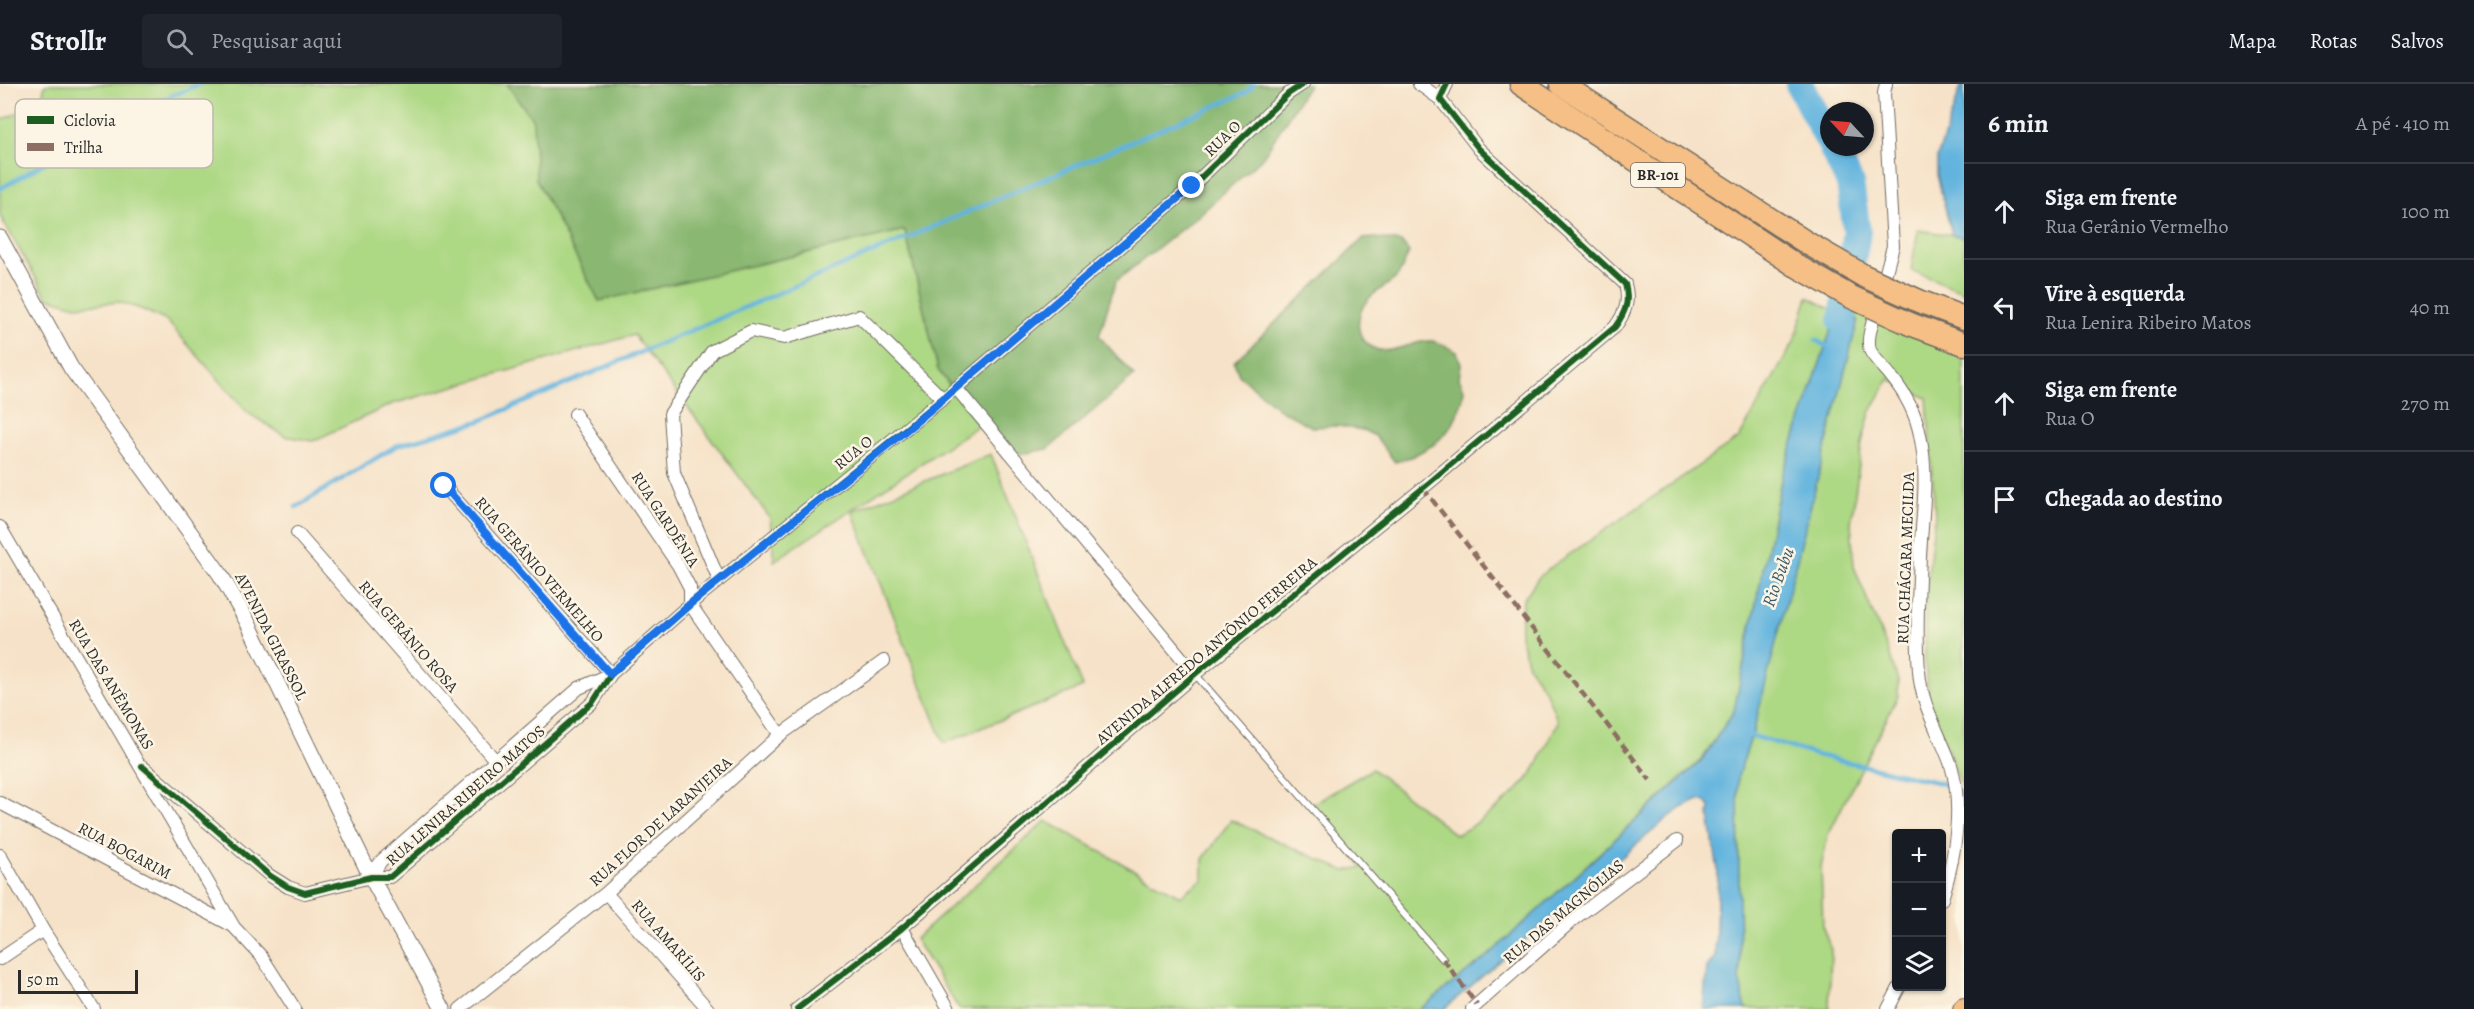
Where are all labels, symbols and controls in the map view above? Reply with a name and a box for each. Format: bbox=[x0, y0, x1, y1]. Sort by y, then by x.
search box bbox=[142, 14, 562, 68]
text: Strollr bbox=[30, 22, 106, 60]
icon: search bbox=[163, 25, 196, 58]
text: Pesquisar aqui bbox=[211, 26, 342, 56]
text: Mapa bbox=[2228, 27, 2277, 55]
text: Rotas bbox=[2310, 27, 2357, 55]
text: Salvos bbox=[2390, 27, 2444, 55]
legend bbox=[15, 99, 213, 168]
north arrow bbox=[1820, 102, 1874, 156]
text: 6 min bbox=[1988, 106, 2049, 141]
text: Ciclovia bbox=[64, 110, 116, 132]
text: A pé · 410 m bbox=[2356, 110, 2450, 137]
street label: RUA O bbox=[1199, 116, 1246, 162]
text: Trilha bbox=[64, 137, 103, 159]
road number: BR-101 bbox=[1631, 163, 1685, 187]
route end bbox=[1178, 172, 1204, 198]
text: Siga em frente bbox=[2045, 183, 2177, 213]
icon: ahead bbox=[1988, 195, 2021, 228]
text: 100 m bbox=[2401, 198, 2450, 225]
text: Rua Gerânio Vermelho bbox=[2045, 213, 2228, 240]
text: Vire à esquerda bbox=[2045, 279, 2185, 309]
icon: left bbox=[1988, 291, 2021, 324]
text: 40 m bbox=[2410, 294, 2450, 321]
text: Rua Lenira Ribeiro Matos bbox=[2045, 309, 2252, 336]
text: Siga em frente bbox=[2045, 375, 2177, 405]
icon: ahead bbox=[1988, 387, 2021, 420]
text: 270 m bbox=[2401, 390, 2450, 417]
text: Rua O bbox=[2045, 405, 2095, 432]
street label: RUA O bbox=[830, 430, 878, 475]
street label: RUA GARDÊNIA bbox=[626, 468, 705, 572]
street label: RUA CHÁCARA MECILDA bbox=[1892, 471, 1920, 644]
route start bbox=[430, 472, 456, 498]
icon: arrive bbox=[1988, 483, 2021, 516]
text: Chegada ao destino bbox=[2045, 484, 2223, 514]
street label: RUA GERÂNIO VERMELHO bbox=[470, 492, 609, 647]
water label: Rio Bubu bbox=[1756, 544, 1800, 610]
street label: AVENIDA ALFREDO ANTÔNIO FERREIRA bbox=[1091, 551, 1322, 750]
street label: AVENIDA GIRASSOL bbox=[229, 568, 313, 705]
street label: RUA GERÂNIO ROSA bbox=[353, 576, 464, 698]
street label: RUA DAS ANÊMONAS bbox=[63, 615, 159, 754]
street label: RUA LENIRA RIBEIRO MATOS bbox=[381, 720, 550, 871]
street label: RUA FLOR DE LARANJEIRA bbox=[585, 751, 737, 892]
street label: RUA BOGARIM bbox=[74, 817, 175, 885]
map controls bbox=[1892, 829, 1946, 991]
button: + bbox=[1892, 829, 1946, 883]
street label: RUA DAS MAGNÓLIAS bbox=[1498, 854, 1629, 969]
button: − bbox=[1892, 883, 1946, 937]
street label: RUA AMARÍLIS bbox=[626, 895, 710, 987]
button: layers bbox=[1892, 937, 1946, 991]
scale bar bbox=[18, 967, 138, 994]
text: 50 m bbox=[27, 969, 59, 991]

